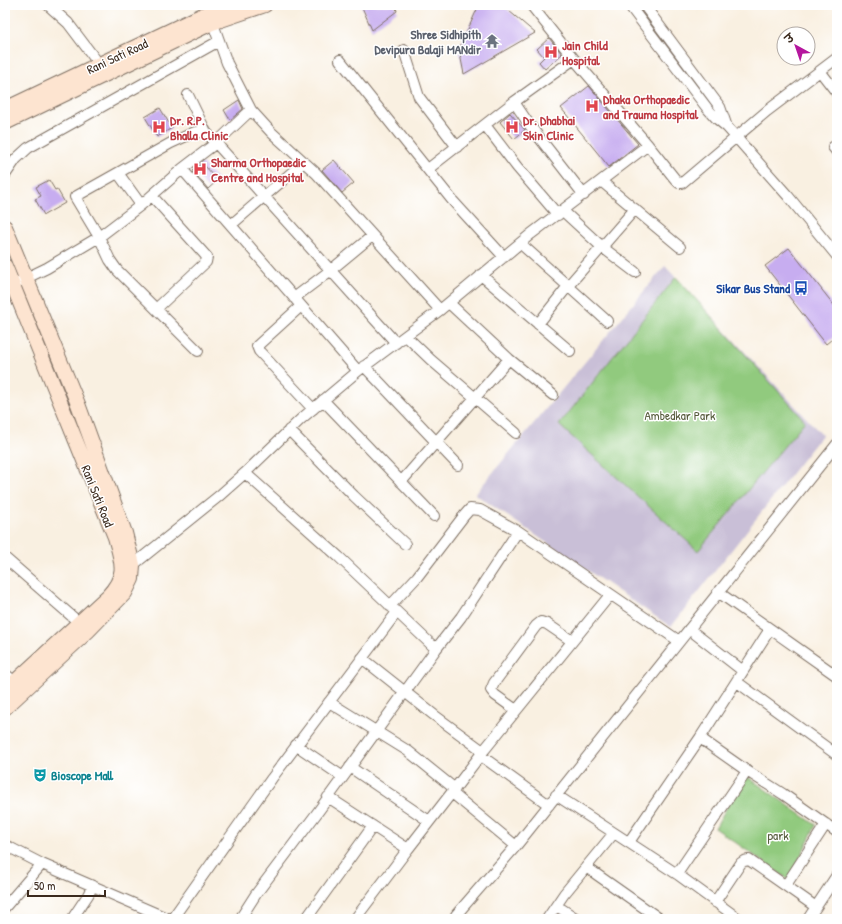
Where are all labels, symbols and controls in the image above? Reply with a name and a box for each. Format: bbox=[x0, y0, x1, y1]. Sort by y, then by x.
place label: Shree Sidhipith Devipura Balaji MANdir bbox=[375, 25, 482, 59]
north arrow bbox=[776, 26, 816, 66]
text: उ bbox=[781, 30, 798, 47]
temple icon: Shree Sidhipith Devipura Balaji MANdir bbox=[484, 33, 500, 49]
street label: Rani Sati Road bbox=[84, 34, 150, 78]
place label: Jain Child Hospital bbox=[562, 36, 609, 70]
hospital icon: Jain Child Hospital bbox=[543, 44, 559, 60]
place label: Dhaka Orthopaedic and Trauma Hospital bbox=[603, 90, 699, 124]
hospital icon: Dhaka Orthopaedic and Trauma Hospital bbox=[584, 98, 600, 114]
place label: Dr. R.P. Bhalla Clinic bbox=[170, 111, 229, 144]
place label: Dr. Dhabhai Skin Clinic bbox=[523, 111, 576, 144]
hospital icon: Dr. R.P. Bhalla Clinic bbox=[151, 119, 167, 135]
hospital icon: Dr. Dhabhai Skin Clinic bbox=[504, 119, 520, 135]
place label: Sharma Orthopaedic Centre and Hospital bbox=[211, 153, 307, 187]
hospital icon: Sharma Orthopaedic Centre and Hospital bbox=[192, 161, 208, 177]
place label: Sikar Bus Stand bbox=[716, 279, 791, 297]
bus stop icon: Sikar Bus Stand bbox=[793, 280, 809, 296]
park label: Ambedkar Park bbox=[644, 406, 716, 424]
street label: Rani Sati Road bbox=[77, 462, 119, 530]
place label: Bioscope Mall bbox=[51, 766, 114, 785]
theatre icon: Bioscope Mall bbox=[32, 767, 48, 783]
park label: park bbox=[767, 826, 789, 844]
scale bar bbox=[28, 872, 105, 898]
text: 50 m bbox=[34, 877, 55, 894]

